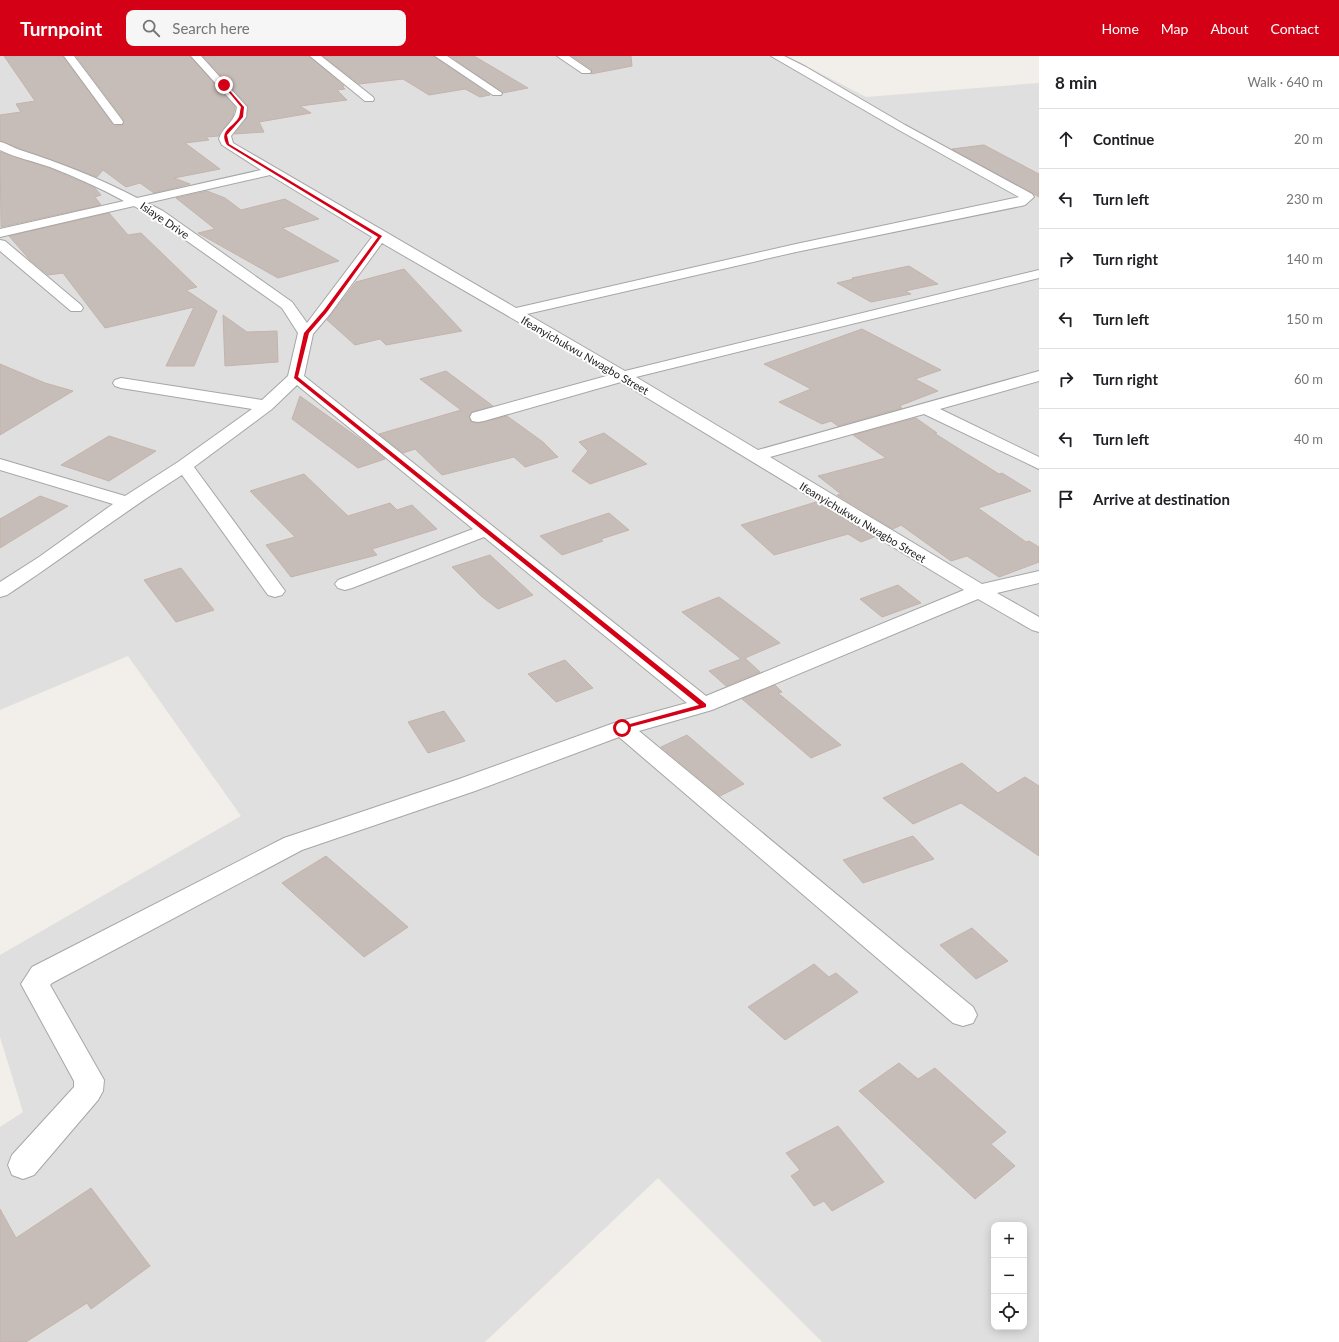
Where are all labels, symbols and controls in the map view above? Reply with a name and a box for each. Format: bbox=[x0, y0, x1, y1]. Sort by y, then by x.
search box bbox=[126, 10, 406, 46]
text: Turnpoint bbox=[20, 17, 102, 40]
icon: search bbox=[140, 17, 162, 39]
text: Search here bbox=[172, 19, 250, 37]
text: Home bbox=[1101, 20, 1139, 37]
text: Map bbox=[1161, 20, 1188, 37]
text: About bbox=[1210, 20, 1248, 37]
text: Contact bbox=[1270, 20, 1319, 37]
text: 8 min bbox=[1055, 72, 1097, 93]
text: Walk · 640 m bbox=[1247, 74, 1323, 90]
route end bbox=[215, 76, 233, 94]
icon: ahead bbox=[1055, 128, 1077, 150]
text: Continue bbox=[1093, 130, 1154, 148]
text: 20 m bbox=[1294, 131, 1323, 147]
icon: left bbox=[1055, 188, 1077, 210]
text: Turn left bbox=[1093, 190, 1149, 208]
text: 230 m bbox=[1286, 191, 1323, 207]
street label: Isiaye Drive bbox=[138, 199, 192, 241]
icon: right bbox=[1055, 248, 1077, 270]
text: Turn right bbox=[1093, 250, 1158, 268]
text: 140 m bbox=[1286, 251, 1323, 267]
icon: left bbox=[1055, 308, 1077, 330]
text: Turn left bbox=[1093, 310, 1149, 328]
text: 150 m bbox=[1286, 311, 1323, 327]
street label: Ifeanyichukwu Nwagbo Street bbox=[519, 313, 651, 397]
icon: right bbox=[1055, 368, 1077, 390]
text: Turn right bbox=[1093, 370, 1158, 388]
text: 60 m bbox=[1294, 371, 1323, 387]
icon: left bbox=[1055, 428, 1077, 450]
text: Turn left bbox=[1093, 430, 1149, 448]
text: 40 m bbox=[1294, 431, 1323, 447]
street label: Ifeanyichukwu Nwagbo Street bbox=[797, 479, 929, 565]
icon: arrive bbox=[1055, 488, 1077, 510]
text: Arrive at destination bbox=[1093, 490, 1230, 508]
route start bbox=[613, 719, 631, 737]
map controls bbox=[991, 1222, 1027, 1330]
button: + bbox=[991, 1222, 1027, 1258]
button: − bbox=[991, 1258, 1027, 1294]
button: locate bbox=[991, 1294, 1027, 1330]

